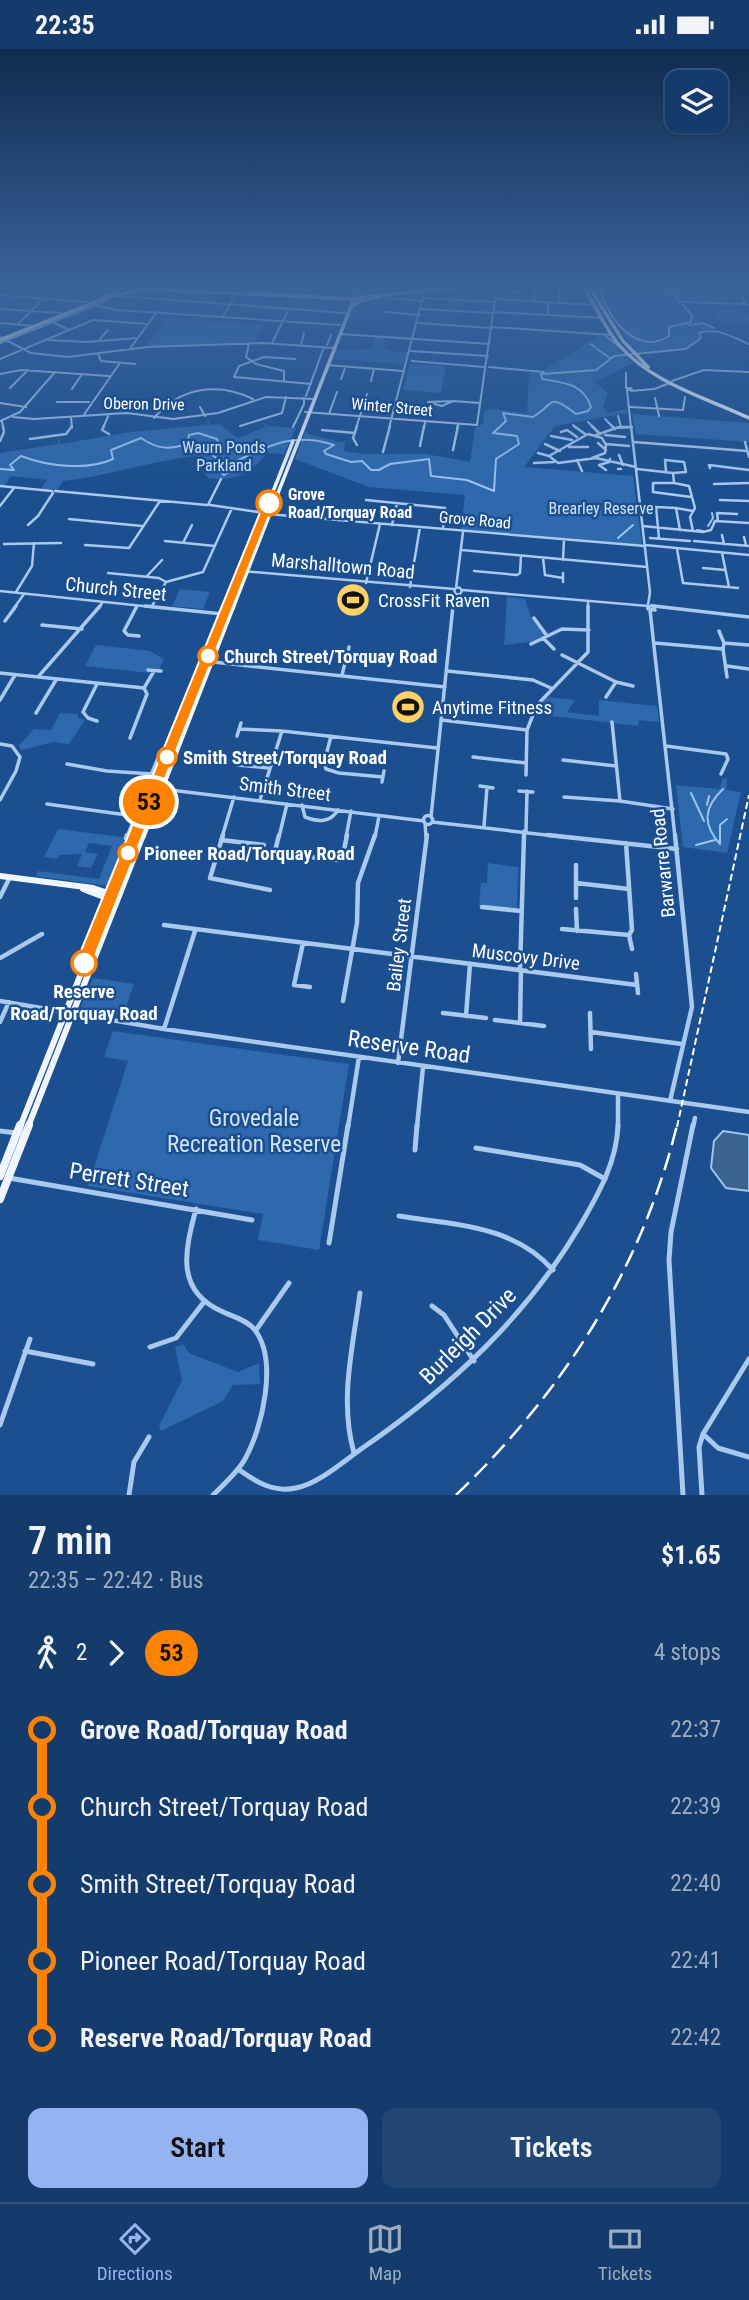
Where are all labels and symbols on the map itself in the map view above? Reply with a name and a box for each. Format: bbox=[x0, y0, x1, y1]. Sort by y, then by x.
street label: Oberon Drive bbox=[103, 394, 185, 414]
street label: Winter Street bbox=[350, 394, 434, 420]
park label: Waurn Ponds Parkland bbox=[182, 438, 266, 475]
place label: Grove Road/Torquay Road bbox=[288, 485, 412, 522]
marker: Grove Road/Torquay Road bbox=[256, 490, 282, 516]
park label: Brearley Reserve bbox=[549, 499, 653, 518]
street label: Grove Road bbox=[438, 507, 512, 533]
street label: Marshalltown Road bbox=[270, 548, 416, 584]
street label: Church Street bbox=[64, 572, 168, 606]
sports icon: CrossFit Raven bbox=[334, 581, 372, 619]
place label: CrossFit Raven bbox=[378, 589, 490, 612]
place label: Church Street/Torquay Road bbox=[224, 645, 437, 668]
marker: Church Street/Torquay Road bbox=[198, 646, 218, 666]
sports icon: Anytime Fitness bbox=[389, 688, 427, 726]
place label: Anytime Fitness bbox=[432, 696, 552, 719]
place label: Smith Street/Torquay Road bbox=[183, 746, 387, 769]
marker: Smith Street/Torquay Road bbox=[157, 747, 177, 767]
street label: Smith Street bbox=[238, 772, 332, 806]
line badge: 53 bbox=[118, 779, 180, 825]
street label: Barwarre Road bbox=[646, 807, 680, 919]
place label: Pioneer Road/Torquay Road bbox=[144, 842, 355, 865]
marker: Pioneer Road/Torquay Road bbox=[118, 843, 138, 863]
street label: Bailey Street bbox=[382, 897, 416, 993]
street label: Muscovy Drive bbox=[471, 939, 581, 975]
marker: Reserve Road/Torquay Road bbox=[71, 950, 97, 976]
place label: Reserve Road/Torquay Road bbox=[10, 980, 158, 1025]
street label: Reserve Road bbox=[346, 1025, 472, 1069]
park label: Grovedale Recreation Reserve bbox=[167, 1105, 341, 1158]
street label: Perrett Street bbox=[67, 1157, 191, 1203]
street label: Burleigh Drive bbox=[414, 1282, 522, 1390]

